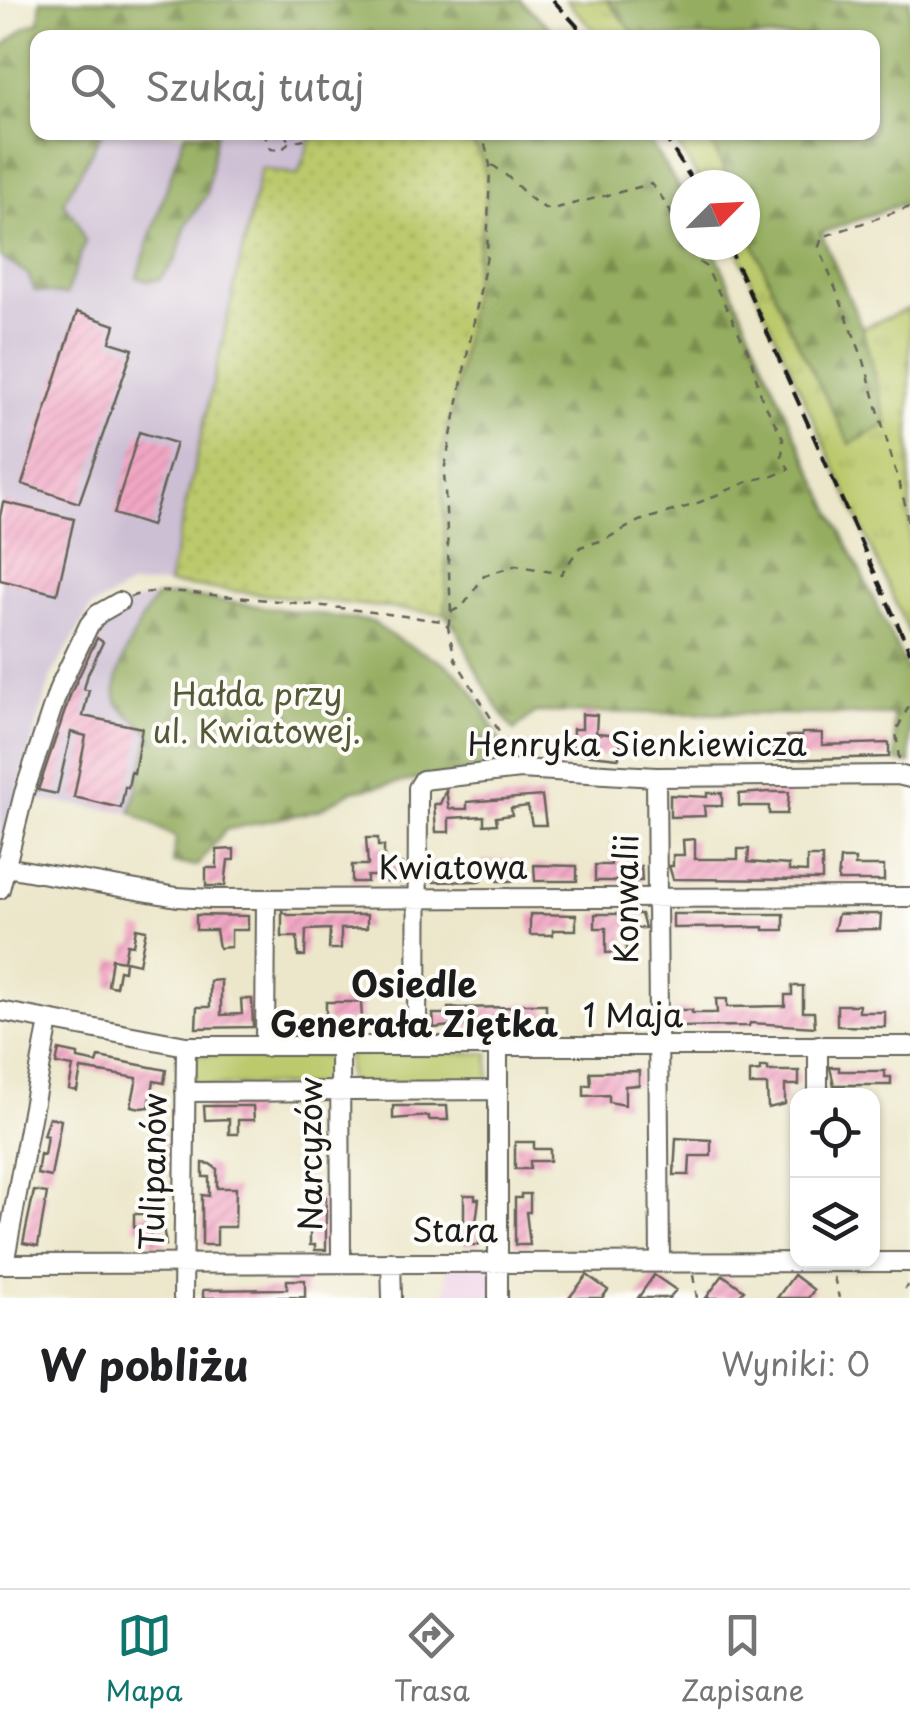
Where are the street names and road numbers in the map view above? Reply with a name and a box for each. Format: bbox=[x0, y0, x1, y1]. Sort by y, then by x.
street label: Henryka Sienkiewicza bbox=[467, 719, 807, 767]
street label: Konwalii bbox=[601, 834, 649, 964]
street label: Kwiatowa bbox=[378, 842, 528, 890]
street label: 1 Maja bbox=[583, 990, 683, 1038]
street label: Narcyzów bbox=[285, 1077, 333, 1231]
street label: Tulipanów bbox=[127, 1093, 177, 1251]
street label: Stara bbox=[412, 1205, 498, 1253]

